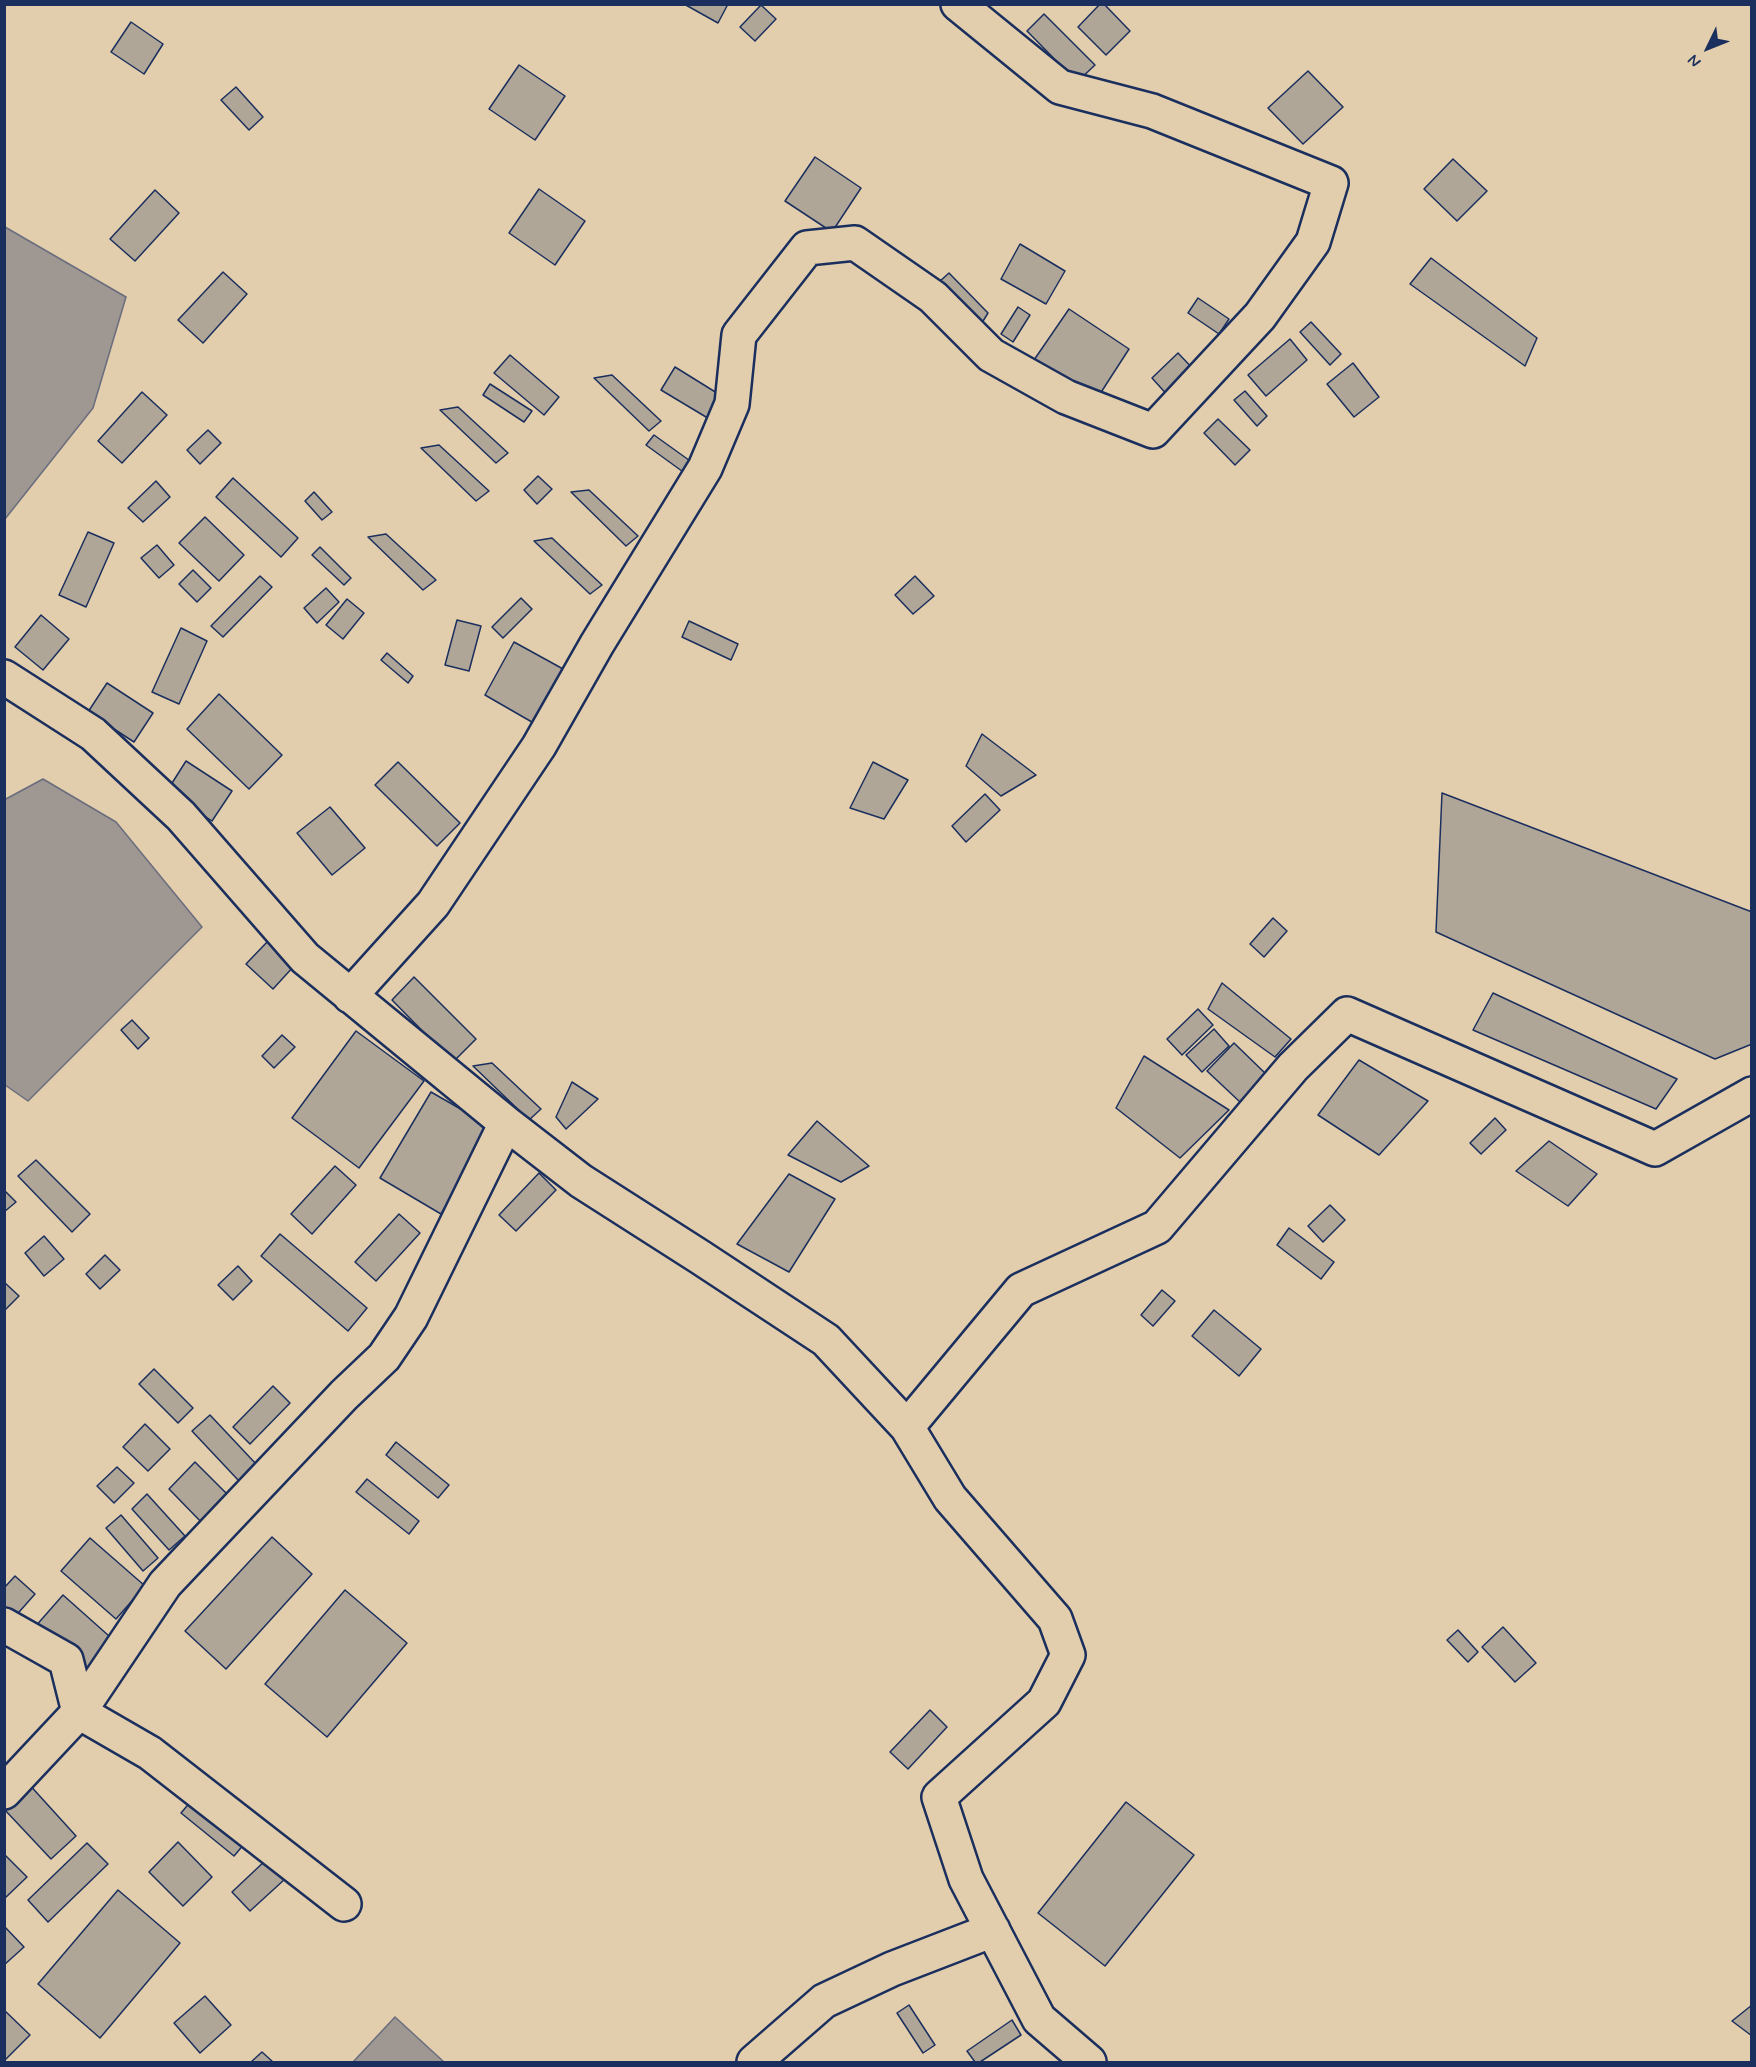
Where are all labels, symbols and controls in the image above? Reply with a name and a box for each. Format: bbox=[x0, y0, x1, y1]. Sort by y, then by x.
north arrow bbox=[1678, 18, 1738, 78]
text: N bbox=[1683, 50, 1706, 72]

